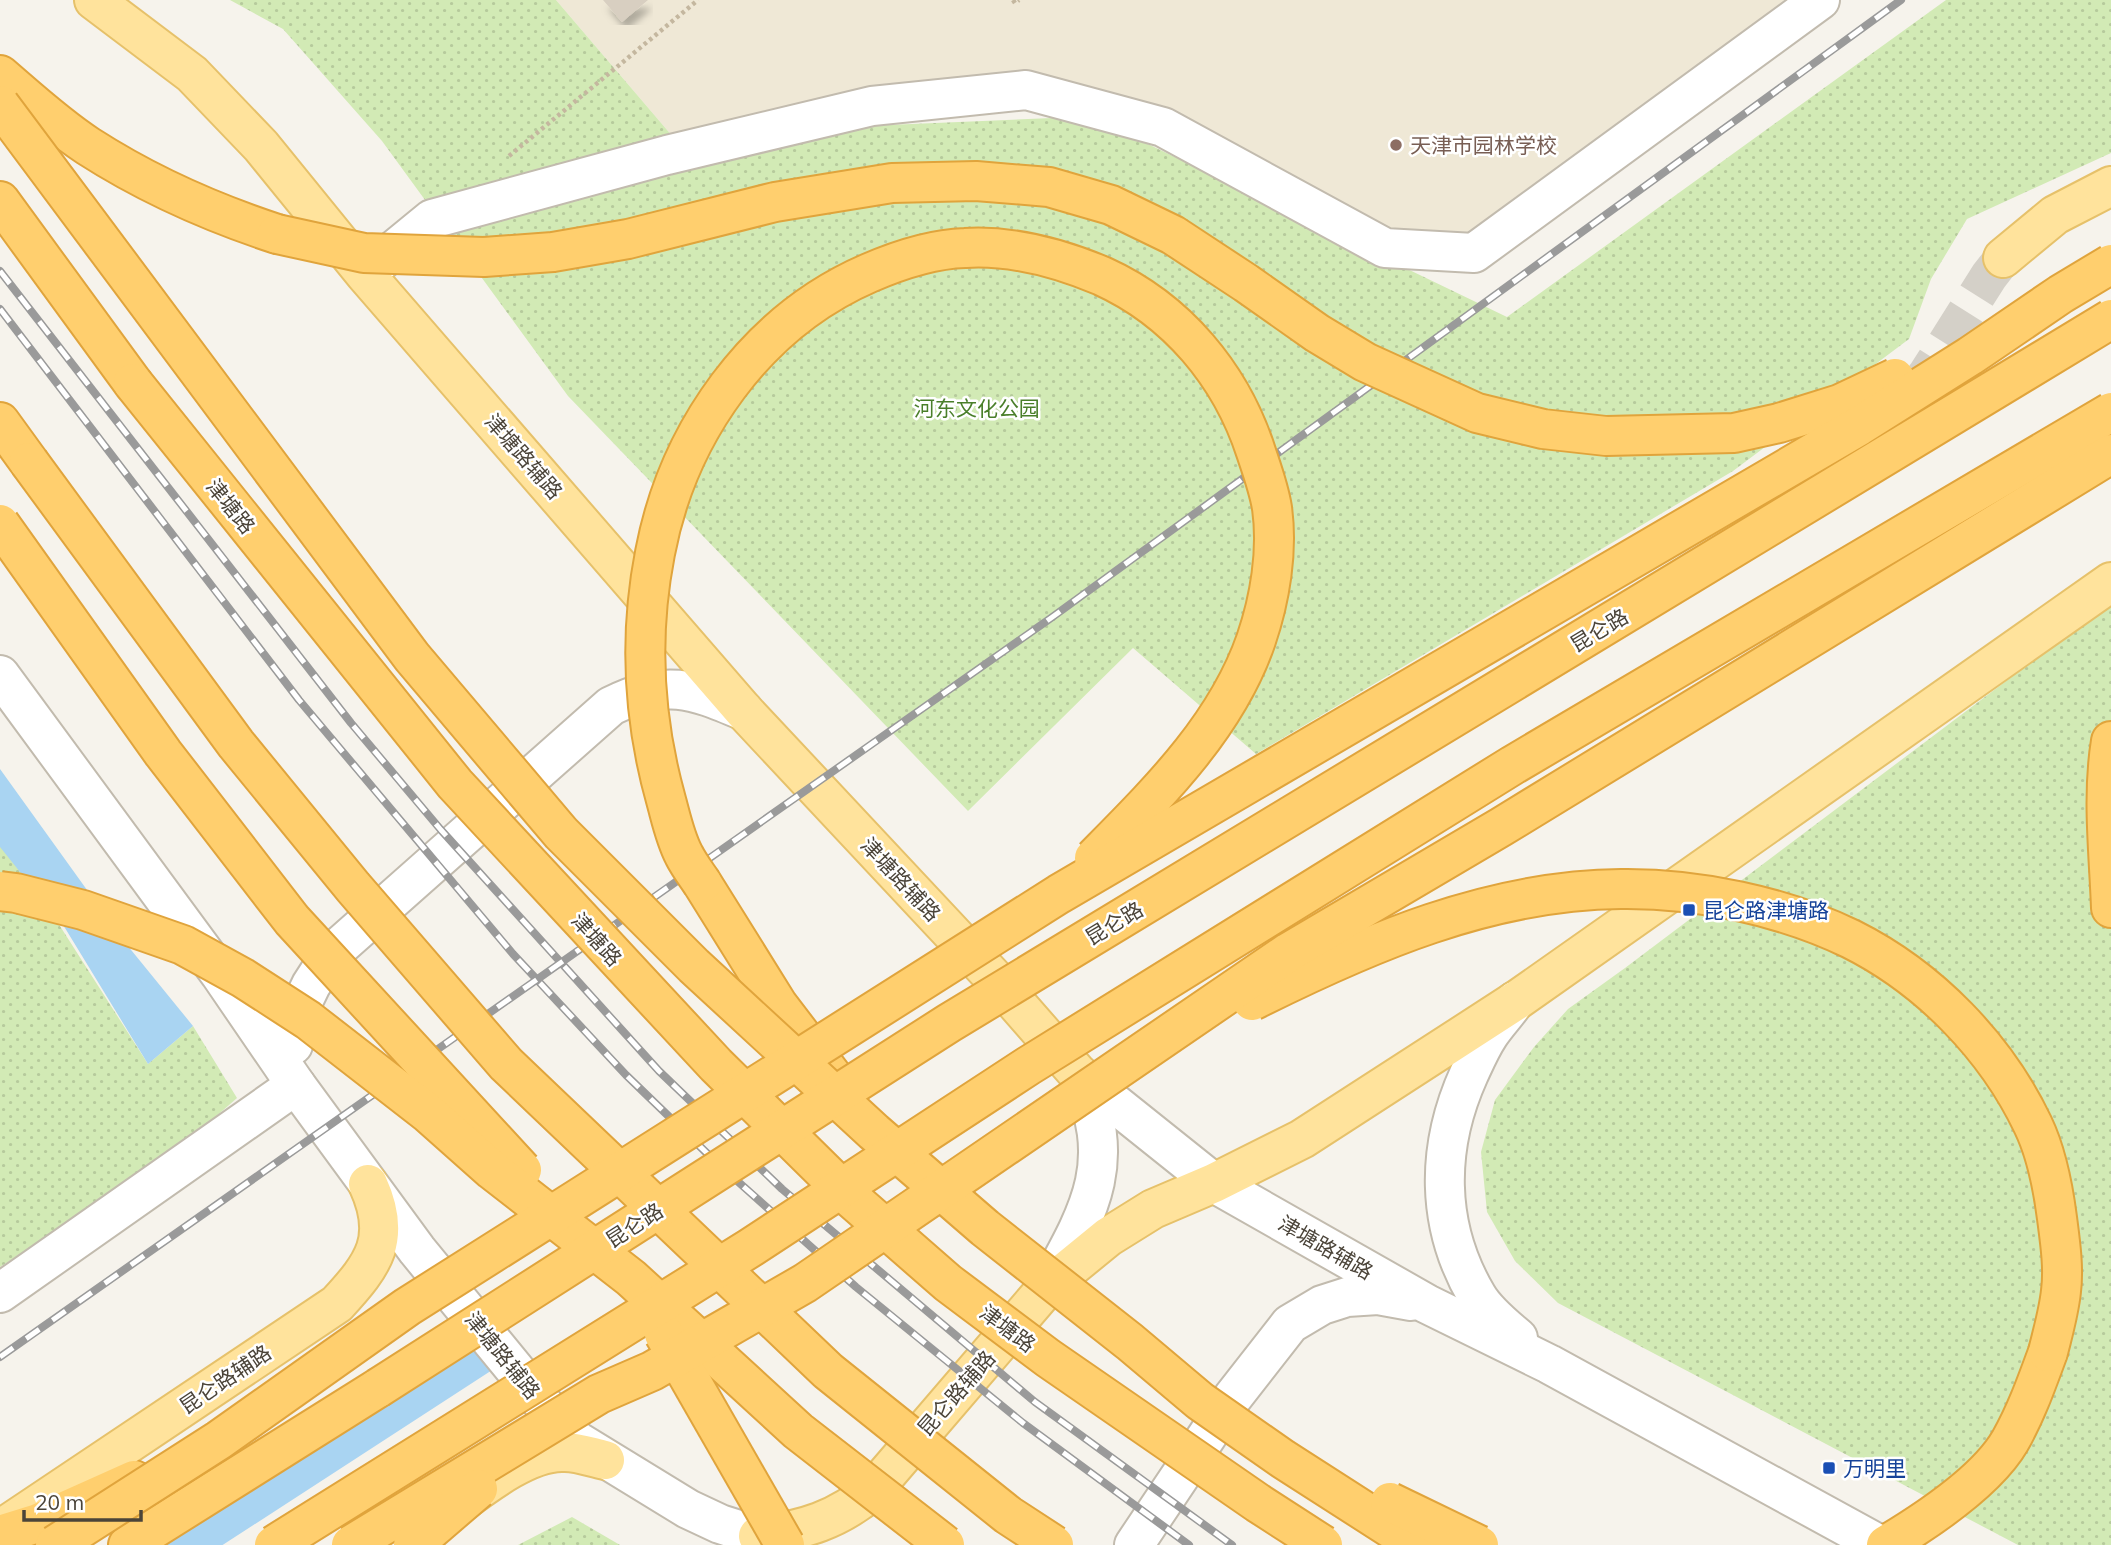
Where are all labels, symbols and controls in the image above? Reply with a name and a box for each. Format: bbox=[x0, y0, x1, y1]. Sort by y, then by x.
place label: 天津市园林学校 bbox=[1410, 132, 1557, 158]
marker: 天津市园林学校 bbox=[1388, 137, 1404, 153]
park label: 河东文化公园 bbox=[914, 395, 1040, 421]
street label: 津塘路辅路 bbox=[480, 408, 568, 504]
street label: 津塘路 bbox=[201, 473, 261, 539]
street label: 昆仑路 bbox=[1565, 603, 1633, 657]
street label: 津塘路辅路 bbox=[856, 832, 946, 926]
street label: 昆仑路 bbox=[1080, 896, 1148, 950]
place label: 昆仑路津塘路 bbox=[1703, 897, 1829, 923]
marker: 昆仑路津塘路 bbox=[1681, 902, 1697, 918]
street label: 津塘路 bbox=[566, 907, 628, 971]
street label: 昆仑路 bbox=[601, 1197, 667, 1253]
street label: 津塘路辅路 bbox=[1274, 1209, 1378, 1285]
street label: 津塘路 bbox=[975, 1299, 1041, 1357]
street label: 津塘路辅路 bbox=[460, 1306, 546, 1404]
street label: 昆仑路辅路 bbox=[174, 1339, 276, 1419]
street label: 昆仑路辅路 bbox=[912, 1345, 1000, 1441]
place label: 万明里 bbox=[1843, 1455, 1906, 1481]
marker: 万明里 bbox=[1821, 1460, 1837, 1476]
scale bar bbox=[24, 1478, 142, 1522]
text: 20 m bbox=[35, 1489, 84, 1515]

